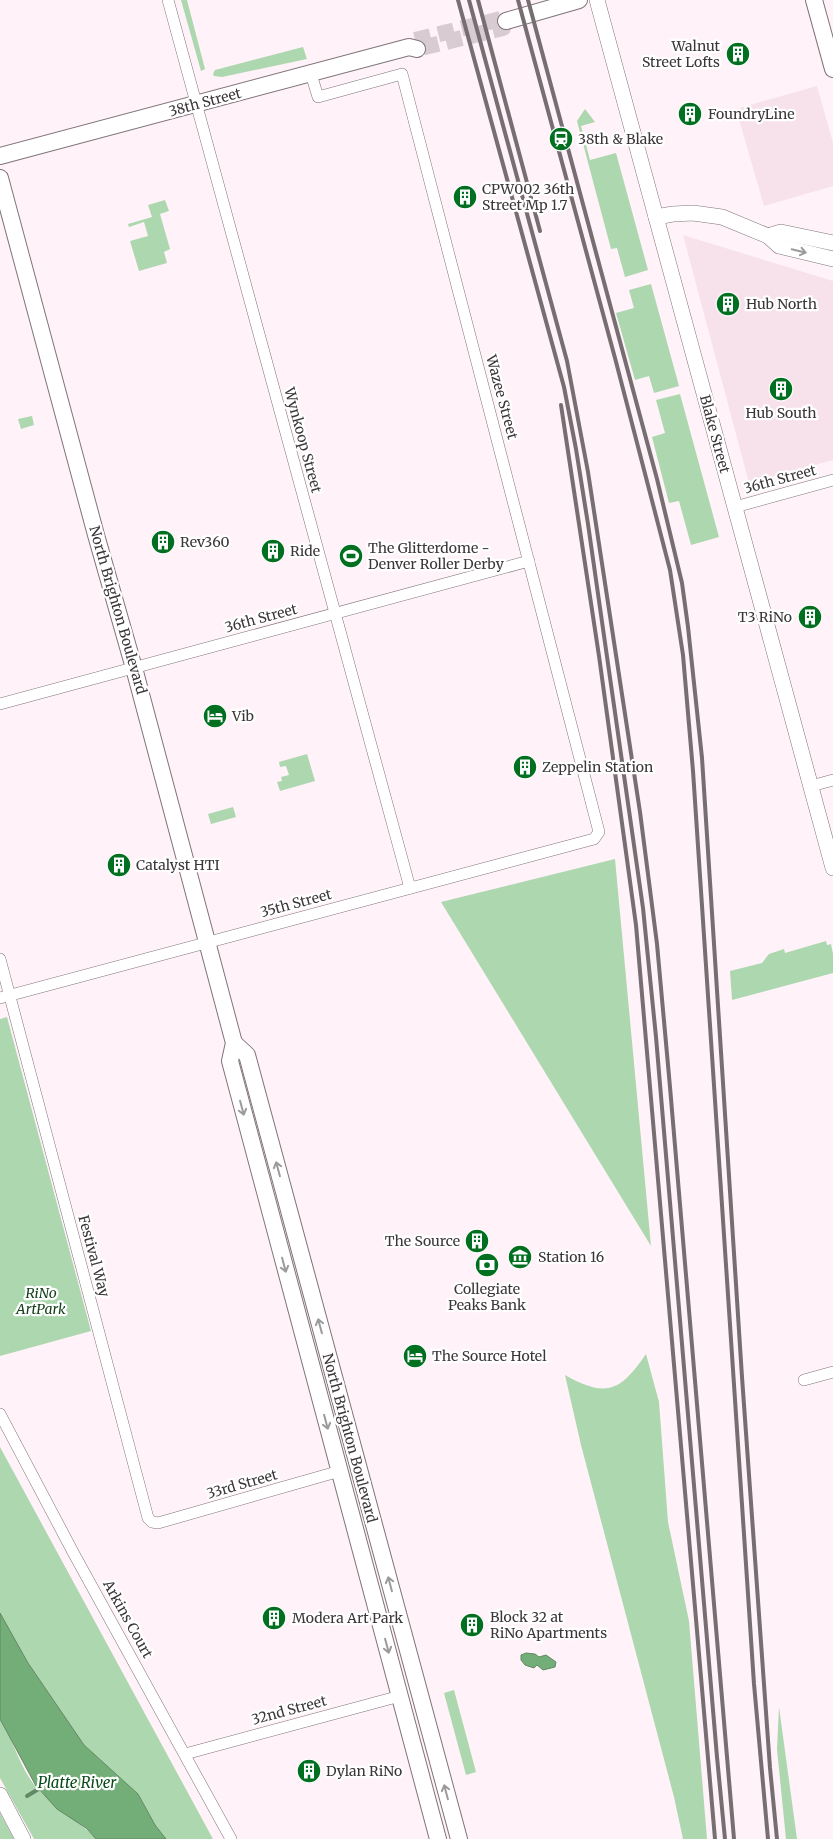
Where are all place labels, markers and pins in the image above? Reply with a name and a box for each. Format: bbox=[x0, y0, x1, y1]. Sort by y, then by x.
place label: Walnut Street Lofts bbox=[642, 37, 721, 71]
building icon: Walnut Street Lofts bbox=[725, 41, 751, 67]
building icon: FoundryLine bbox=[677, 101, 703, 127]
place label: FoundryLine bbox=[708, 105, 795, 123]
station icon: 38th & Blake bbox=[548, 126, 574, 152]
place label: 38th & Blake bbox=[578, 130, 663, 148]
place label: CPW002 36th Street Mp 1.7 bbox=[482, 180, 574, 214]
building icon: CPW002 36th Street Mp 1.7 bbox=[452, 184, 478, 210]
building icon: Hub North bbox=[715, 291, 741, 317]
place label: Hub North bbox=[746, 295, 817, 313]
building icon: Hub South bbox=[768, 376, 794, 402]
place label: Hub South bbox=[745, 404, 817, 422]
building icon: Rev360 bbox=[150, 529, 176, 555]
place label: Rev360 bbox=[180, 533, 230, 551]
building icon: Ride bbox=[260, 538, 286, 564]
place label: The Glitterdome - Denver Roller Derby bbox=[368, 539, 505, 573]
place label: Ride bbox=[290, 542, 320, 560]
sports icon: The Glitterdome - Denver Roller Derby bbox=[338, 543, 364, 569]
building icon: T3 RiNo bbox=[797, 604, 823, 630]
place label: T3 RiNo bbox=[738, 608, 792, 626]
hotel icon: Vib bbox=[202, 703, 228, 729]
place label: Vib bbox=[231, 707, 254, 725]
building icon: Zeppelin Station bbox=[512, 754, 538, 780]
place label: Zeppelin Station bbox=[542, 758, 653, 776]
building icon: Catalyst HTI bbox=[106, 852, 132, 878]
place label: Catalyst HTI bbox=[136, 856, 220, 874]
building icon: The Source bbox=[464, 1228, 490, 1254]
place label: The Source bbox=[385, 1232, 460, 1250]
museum icon: Station 16 bbox=[507, 1244, 533, 1270]
place label: Station 16 bbox=[538, 1248, 604, 1266]
bank icon: Collegiate Peaks Bank bbox=[474, 1252, 500, 1278]
place label: Collegiate Peaks Bank bbox=[448, 1280, 526, 1314]
hotel icon: The Source Hotel bbox=[402, 1343, 428, 1369]
place label: The Source Hotel bbox=[432, 1347, 547, 1365]
building icon: Modera Art Park bbox=[261, 1605, 287, 1631]
place label: Block 32 at RiNo Apartments bbox=[490, 1608, 607, 1642]
place label: Modera Art Park bbox=[292, 1609, 403, 1627]
building icon: Block 32 at RiNo Apartments bbox=[459, 1612, 485, 1638]
building icon: Dylan RiNo bbox=[296, 1758, 322, 1784]
place label: Dylan RiNo bbox=[326, 1762, 402, 1780]

